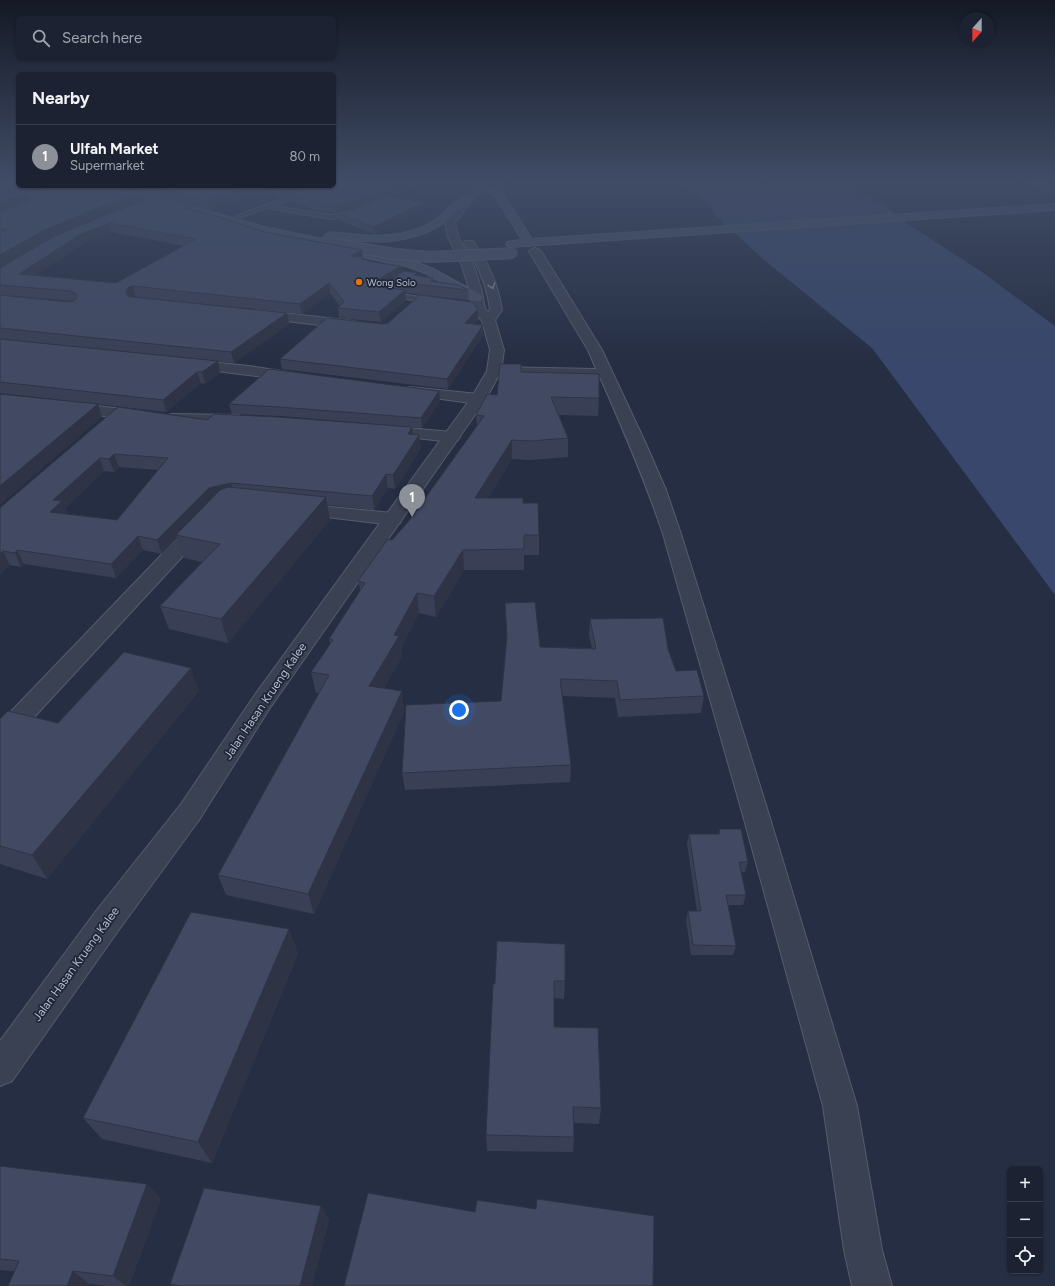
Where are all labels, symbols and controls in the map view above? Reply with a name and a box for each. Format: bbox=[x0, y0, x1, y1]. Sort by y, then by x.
north arrow bbox=[959, 12, 995, 48]
search box bbox=[16, 16, 336, 60]
icon: search bbox=[30, 27, 52, 49]
text: Search here bbox=[62, 29, 142, 47]
text: Nearby bbox=[32, 88, 90, 108]
text: Ulfah Market bbox=[70, 140, 159, 158]
text: 1 bbox=[42, 149, 48, 164]
text: 80 m bbox=[289, 149, 320, 164]
text: Supermarket bbox=[70, 158, 145, 173]
place label: Wong Solo bbox=[367, 276, 416, 289]
marker: Wong Solo bbox=[354, 277, 364, 287]
one-way arrow bbox=[487, 282, 495, 289]
pin: 1 bbox=[399, 484, 425, 517]
street label: Jalan Hasan Krueng Kalee bbox=[221, 640, 310, 762]
your location bbox=[449, 700, 469, 720]
street label: Jalan Hasan Krueng Kalee bbox=[30, 904, 122, 1024]
map controls bbox=[1007, 1166, 1043, 1274]
button: + bbox=[1007, 1166, 1043, 1202]
button: − bbox=[1007, 1202, 1043, 1238]
button: locate bbox=[1007, 1238, 1043, 1274]

